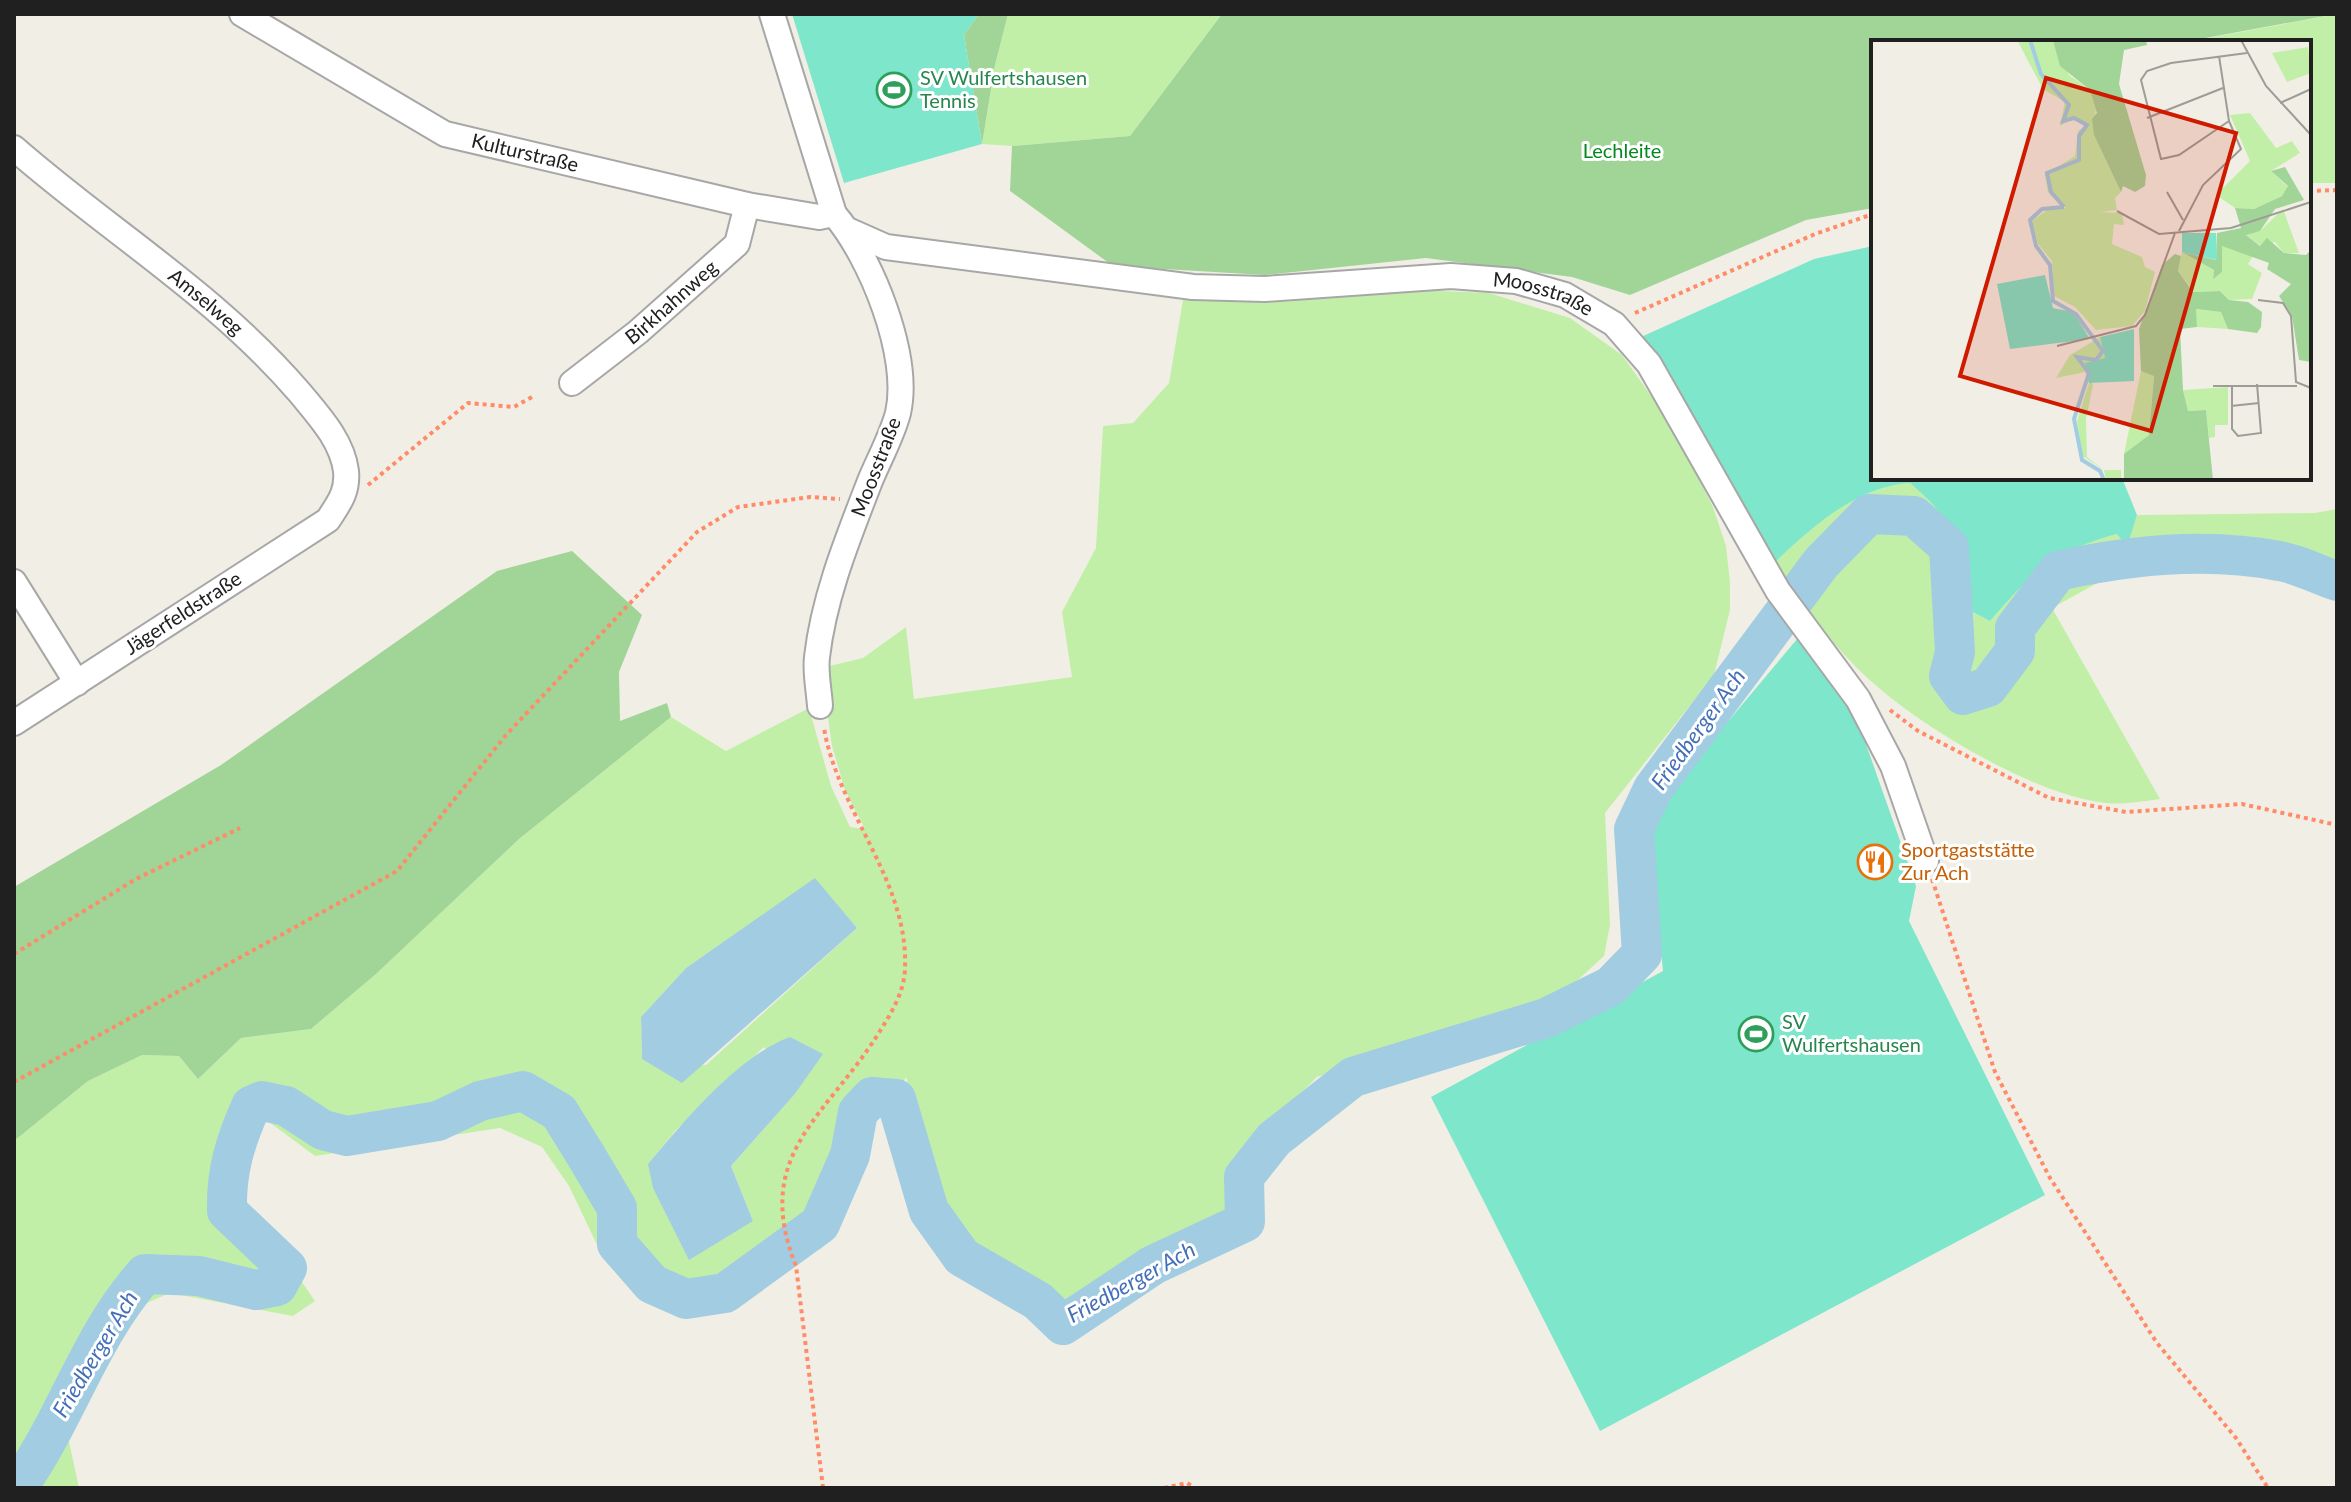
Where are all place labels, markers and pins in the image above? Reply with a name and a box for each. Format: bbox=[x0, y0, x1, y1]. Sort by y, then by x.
place label: SV Wulfertshausen Tennis bbox=[920, 65, 1087, 112]
sports icon: SV Wulfertshausen Tennis bbox=[875, 71, 913, 109]
place label: Sportgaststätte Zur Ach bbox=[1901, 837, 2035, 884]
restaurant icon: Sportgaststätte Zur Ach bbox=[1856, 843, 1894, 881]
place label: SV Wulfertshausen bbox=[1782, 1009, 1921, 1056]
sports icon: SV Wulfertshausen bbox=[1737, 1015, 1775, 1053]

